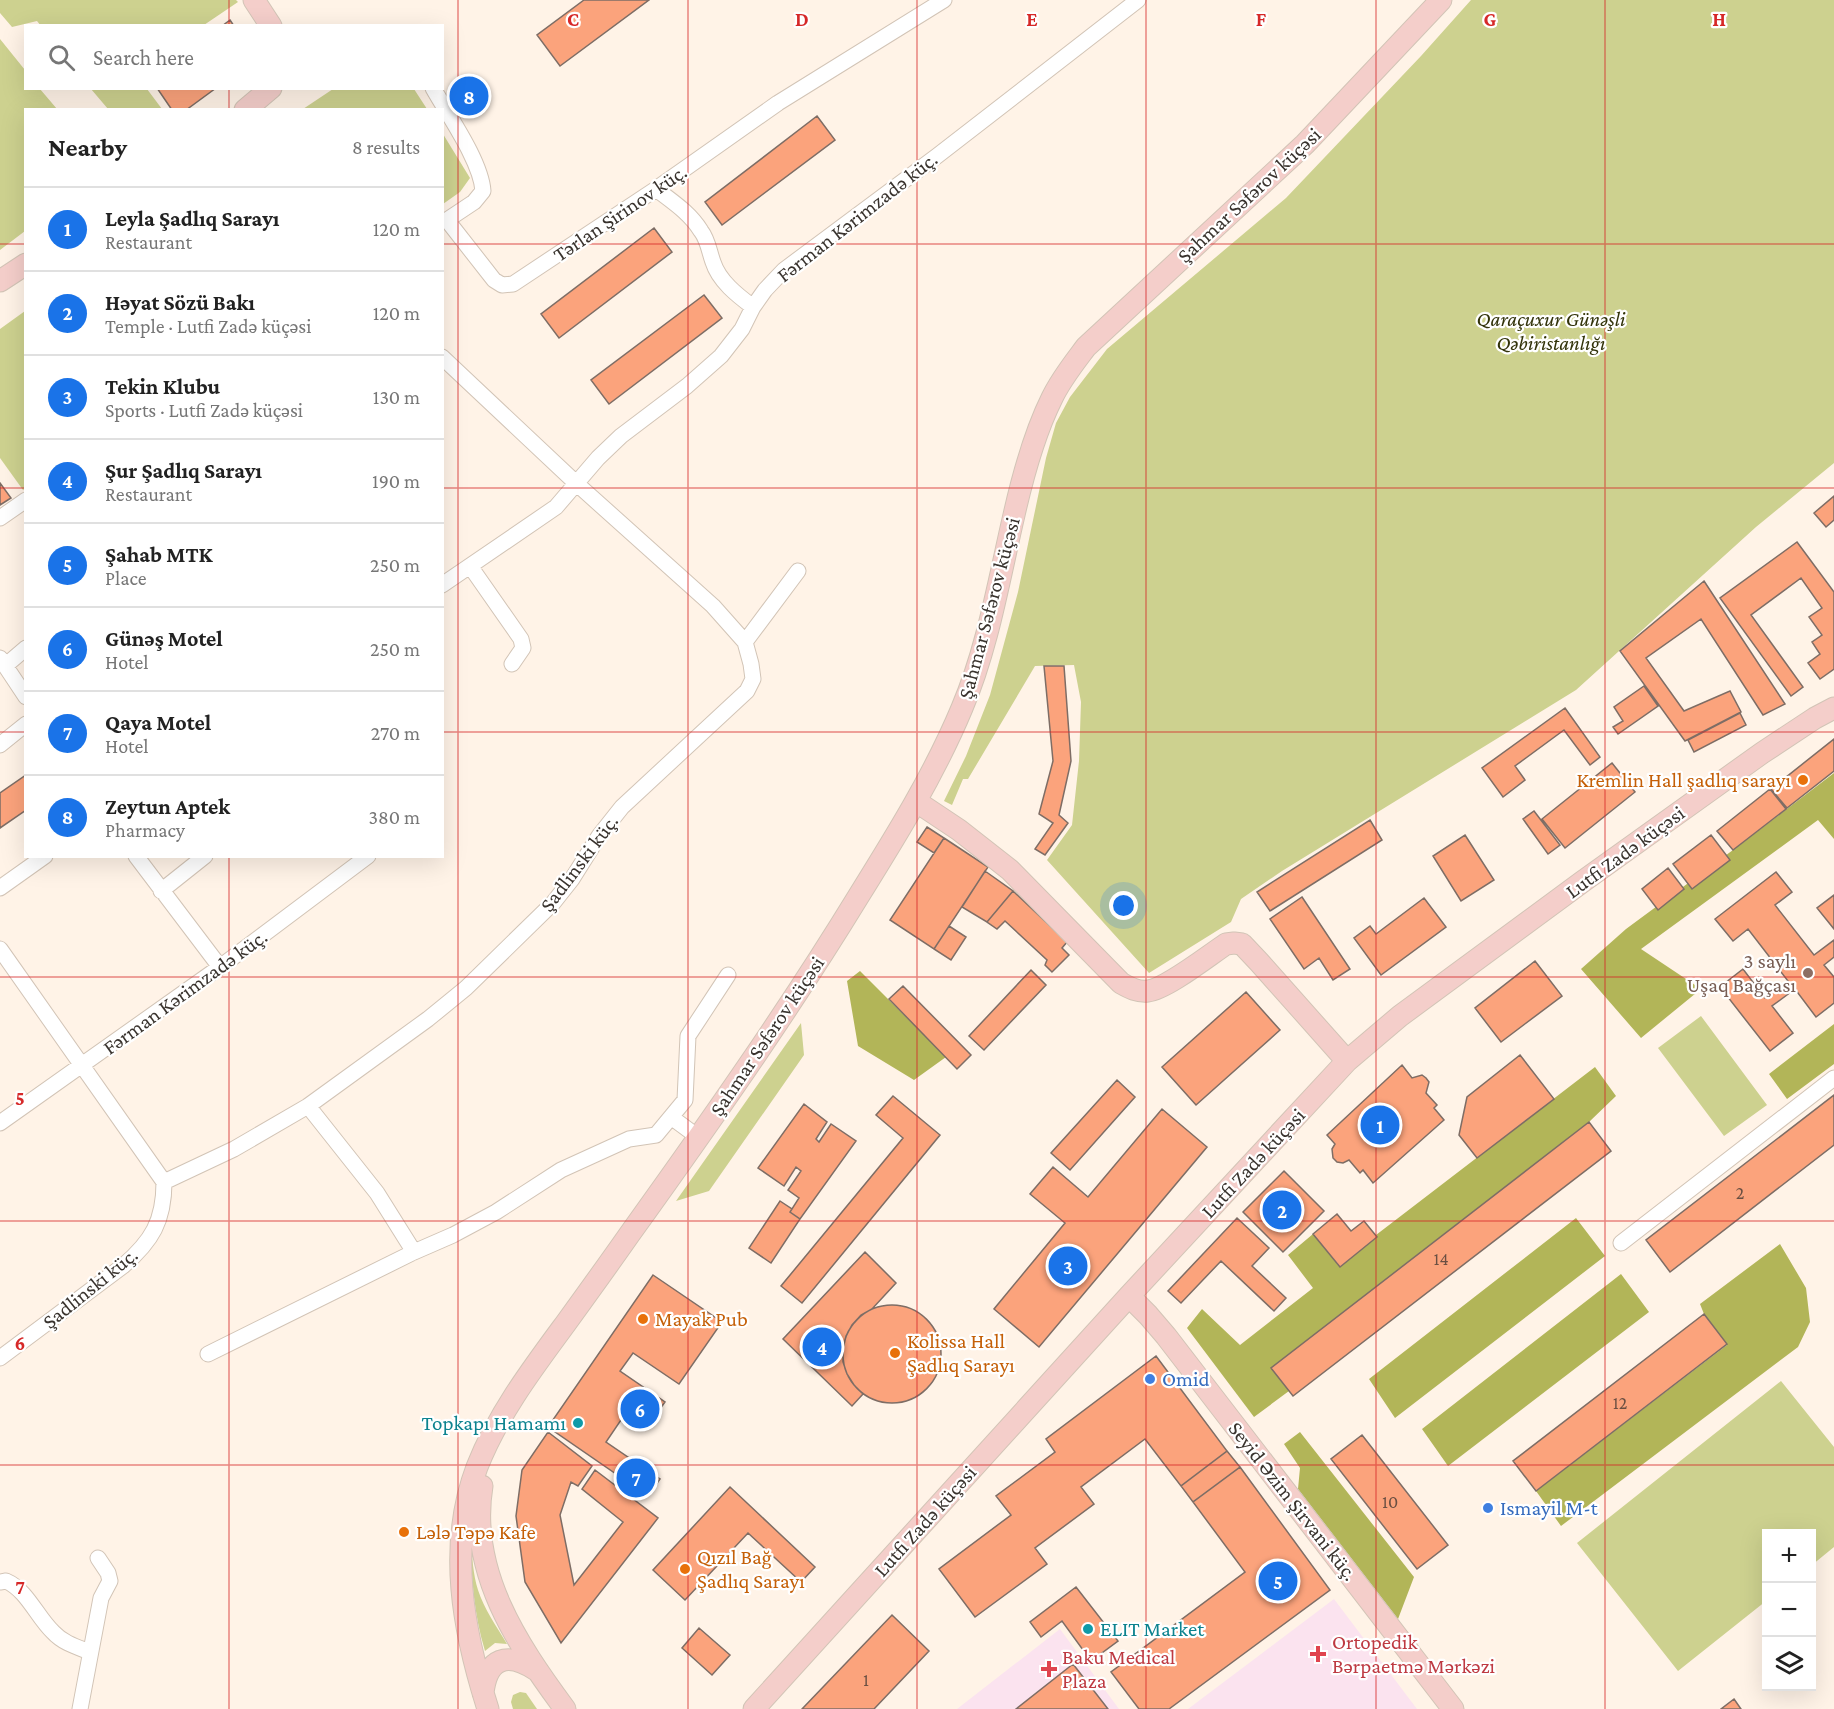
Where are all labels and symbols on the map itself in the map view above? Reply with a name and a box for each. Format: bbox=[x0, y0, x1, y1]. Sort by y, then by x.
text: C bbox=[567, 8, 579, 30]
text: D bbox=[795, 8, 809, 30]
text: E bbox=[1026, 8, 1038, 30]
text: F bbox=[1256, 8, 1267, 30]
text: G bbox=[1484, 8, 1497, 30]
text: H bbox=[1712, 8, 1726, 30]
pin: 8 bbox=[450, 74, 488, 118]
street label: Şahmar Səfərov küçəsi bbox=[1172, 122, 1326, 268]
street label: Fərman Kərimzadə küç. bbox=[772, 147, 942, 287]
street label: Tərlan Şirinov küç. bbox=[549, 159, 691, 267]
park label: Qaraçuxur Günəşli Qəbiristanlığı bbox=[1477, 307, 1626, 355]
street label: Şahmar Səfərov küçəsi bbox=[953, 514, 1025, 702]
place label: Kremlin Hall şadlıq sarayı bbox=[1577, 768, 1792, 792]
marker: Kremlin Hall şadlıq sarayı bbox=[1796, 773, 1810, 787]
street label: Lutfi Zadə küçəsi bbox=[1561, 800, 1690, 903]
street label: Şadlinski küç. bbox=[535, 810, 623, 916]
your location bbox=[1109, 891, 1138, 920]
street label: Fərman Kərimzadə küç. bbox=[98, 924, 272, 1060]
place label: 3 saylı Uşaq Bağçası bbox=[1687, 949, 1796, 997]
street label: Şahmar Səfərov küçəsi bbox=[705, 951, 830, 1120]
marker: 3 saylı Uşaq Bağçası bbox=[1801, 966, 1815, 980]
text: 5 bbox=[15, 1087, 25, 1109]
pin: 1 bbox=[1360, 1102, 1400, 1148]
street label: Lutfi Zadə küçəsi bbox=[1196, 1103, 1310, 1223]
house number: 2 bbox=[1736, 1183, 1744, 1203]
pin: 2 bbox=[1262, 1188, 1302, 1232]
street label: Şadlinski küç. bbox=[38, 1242, 142, 1334]
pin: 3 bbox=[1048, 1244, 1088, 1288]
house number: 14 bbox=[1433, 1249, 1449, 1269]
place label: Mayak Pub bbox=[655, 1307, 748, 1331]
marker: Mayak Pub bbox=[636, 1312, 650, 1326]
pin: 4 bbox=[802, 1324, 842, 1370]
place label: Kolissa Hall Şadlıq Sarayı bbox=[907, 1329, 1015, 1377]
text: 6 bbox=[15, 1332, 25, 1354]
marker: Kolissa Hall Şadlıq Sarayı bbox=[888, 1346, 902, 1360]
place label: Omid bbox=[1162, 1367, 1210, 1391]
marker: Omid bbox=[1143, 1372, 1157, 1386]
pin: 6 bbox=[620, 1386, 660, 1432]
house number: 12 bbox=[1613, 1393, 1627, 1413]
place label: Topkapı Hamamı bbox=[421, 1411, 566, 1435]
marker: Topkapı Hamamı bbox=[571, 1416, 585, 1430]
street label: Seyid Əzim Şirvani küç. bbox=[1223, 1417, 1363, 1585]
pin: 7 bbox=[616, 1456, 656, 1500]
street label: Lutfi Zadə küçəsi bbox=[869, 1460, 982, 1582]
house number: 10 bbox=[1382, 1492, 1398, 1512]
place label: Ismayil M-t bbox=[1500, 1496, 1599, 1520]
marker: Ismayil M-t bbox=[1481, 1501, 1495, 1515]
place label: Lələ Təpə Kafe bbox=[416, 1520, 536, 1544]
marker: Lələ Təpə Kafe bbox=[397, 1525, 411, 1539]
place label: Qızıl Bağ Şadlıq Sarayı bbox=[697, 1545, 805, 1593]
pin: 5 bbox=[1258, 1558, 1298, 1604]
marker: Qızıl Bağ Şadlıq Sarayı bbox=[678, 1562, 692, 1576]
text: 7 bbox=[15, 1576, 25, 1598]
place label: ELIT Market bbox=[1100, 1617, 1205, 1641]
marker: ELIT Market bbox=[1081, 1622, 1095, 1636]
place label: Ortopedik Bərpaetmə Mərkəzi bbox=[1332, 1630, 1496, 1678]
place label: Baku Medical Plaza bbox=[1062, 1645, 1175, 1693]
marker: Ortopedik Bərpaetmə Mərkəzi bbox=[1309, 1645, 1327, 1663]
marker: Baku Medical Plaza bbox=[1040, 1660, 1058, 1678]
house number: 1 bbox=[863, 1670, 869, 1690]

